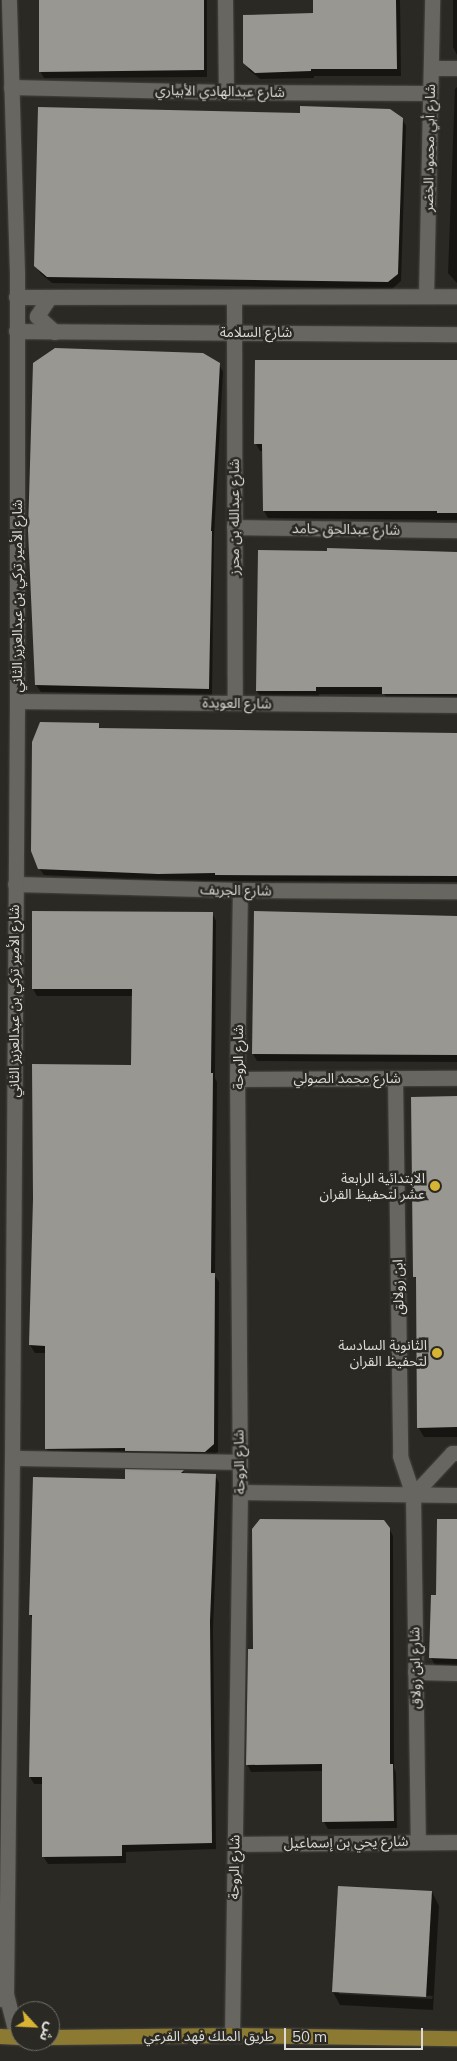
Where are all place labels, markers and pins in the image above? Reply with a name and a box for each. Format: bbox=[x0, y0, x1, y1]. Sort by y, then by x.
place label: الابتدائية الرابعة عشر لتحفيظ القران bbox=[320, 1170, 425, 1202]
marker: الابتدائية الرابعة عشر لتحفيظ القران bbox=[429, 1180, 441, 1192]
place label: الثانوية السادسة لتحفيظ القران bbox=[338, 1337, 427, 1370]
marker: الثانوية السادسة لتحفيظ القران bbox=[431, 1347, 443, 1359]

